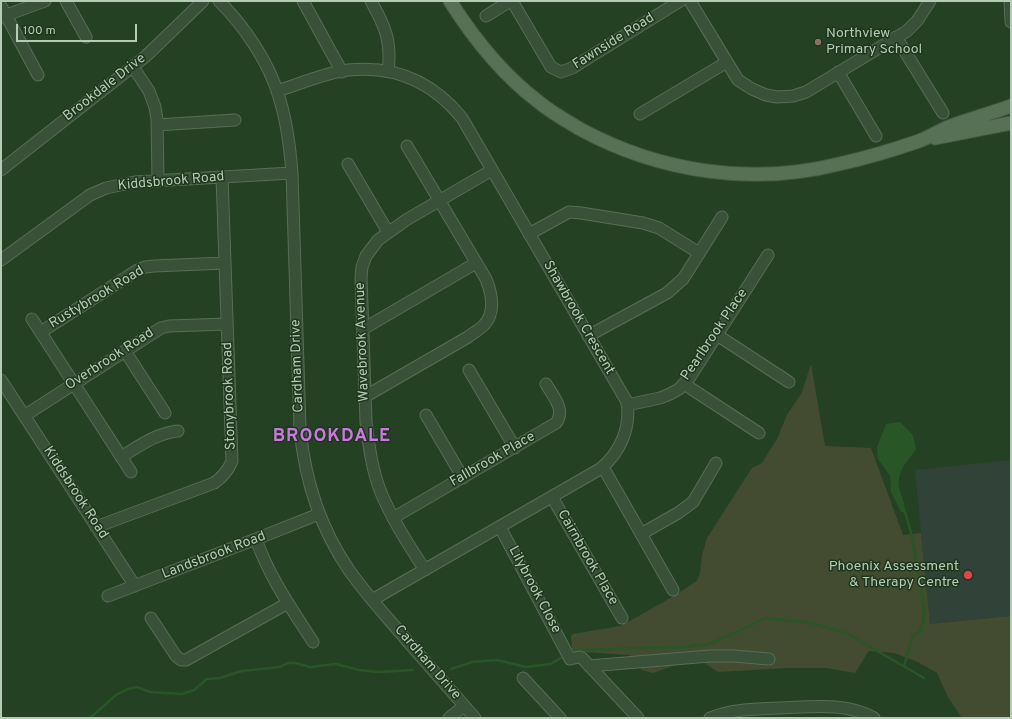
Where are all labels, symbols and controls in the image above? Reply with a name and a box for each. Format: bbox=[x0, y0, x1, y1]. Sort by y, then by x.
street label: Fawnside Road bbox=[570, 10, 658, 74]
scale bar bbox=[18, 16, 139, 42]
text: 100 m bbox=[23, 23, 56, 39]
place label: Northview Primary School bbox=[826, 26, 922, 58]
marker: Northview Primary School bbox=[813, 37, 823, 47]
street label: Brookdale Drive bbox=[60, 51, 150, 125]
street label: Kiddsbrook Road bbox=[117, 169, 225, 195]
street label: Shawbrook Crescent bbox=[539, 258, 617, 378]
street label: Rustybrook Road bbox=[47, 263, 147, 333]
street label: Wavebrook Avenue bbox=[353, 282, 373, 402]
street label: Pearlbrook Place bbox=[678, 286, 752, 384]
street label: Cardham Drive bbox=[288, 319, 308, 413]
street label: Overbrook Road bbox=[63, 325, 157, 395]
street label: Stonybrook Road bbox=[220, 342, 240, 450]
district label: BROOKDALE bbox=[273, 426, 391, 448]
street label: Fallbrook Place bbox=[447, 429, 539, 491]
street label: Kiddsbrook Road bbox=[39, 444, 111, 542]
street label: Cairnbrook Place bbox=[553, 507, 621, 609]
street label: Landsbrook Road bbox=[160, 528, 268, 584]
street label: Lilybrook Close bbox=[504, 544, 564, 636]
place label: Phoenix Assessment & Therapy Centre bbox=[829, 559, 959, 592]
marker: Phoenix Assessment & Therapy Centre bbox=[962, 569, 974, 581]
street label: Cardham Drive bbox=[390, 622, 464, 704]

